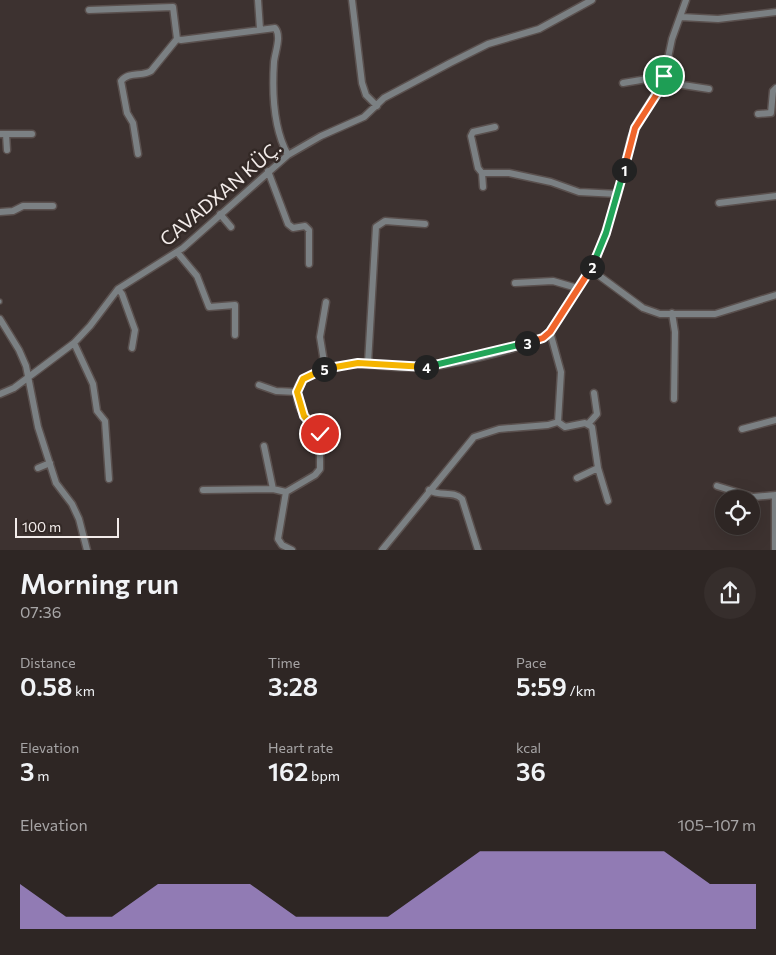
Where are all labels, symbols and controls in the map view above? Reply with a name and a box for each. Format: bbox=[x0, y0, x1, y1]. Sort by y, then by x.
pin bbox=[643, 55, 685, 97]
icon: arrive bbox=[650, 62, 678, 90]
street label: CAVADXAN KÜÇ. bbox=[155, 136, 285, 250]
pin: 1 bbox=[612, 158, 636, 182]
text: 1 bbox=[621, 162, 628, 179]
pin: 2 bbox=[580, 254, 604, 280]
text: 2 bbox=[589, 259, 596, 276]
pin: 3 bbox=[514, 330, 540, 356]
text: 3 bbox=[523, 335, 532, 352]
pin: 4 bbox=[414, 354, 438, 380]
pin: 5 bbox=[312, 356, 336, 382]
text: 4 bbox=[422, 359, 431, 376]
text: 5 bbox=[320, 361, 329, 378]
pin bbox=[299, 413, 341, 455]
icon: check bbox=[306, 420, 334, 448]
map controls bbox=[715, 490, 760, 535]
button: locate bbox=[715, 490, 760, 535]
scale bar bbox=[15, 515, 119, 538]
text: 100 m bbox=[22, 518, 61, 535]
text: Morning run bbox=[20, 566, 179, 600]
button: share bbox=[704, 567, 756, 619]
text: 07:36 bbox=[20, 602, 61, 621]
text: Distance bbox=[20, 654, 76, 671]
text: Time bbox=[268, 654, 300, 671]
text: Pace bbox=[516, 654, 546, 671]
text: 0.58 bbox=[20, 671, 72, 701]
text: 3:28 bbox=[268, 671, 318, 701]
text: 5:59 bbox=[516, 671, 567, 701]
text: km bbox=[72, 682, 95, 699]
text: /km bbox=[567, 682, 595, 699]
text: Elevation bbox=[20, 739, 79, 756]
text: Heart rate bbox=[268, 739, 333, 756]
text: kcal bbox=[516, 739, 541, 756]
text: 3 bbox=[20, 756, 34, 786]
text: 162 bbox=[268, 756, 308, 786]
text: 36 bbox=[516, 756, 546, 786]
text: m bbox=[34, 767, 49, 784]
text: bpm bbox=[308, 767, 340, 784]
text: Elevation bbox=[20, 815, 88, 834]
text: 105–107 m bbox=[677, 815, 756, 834]

